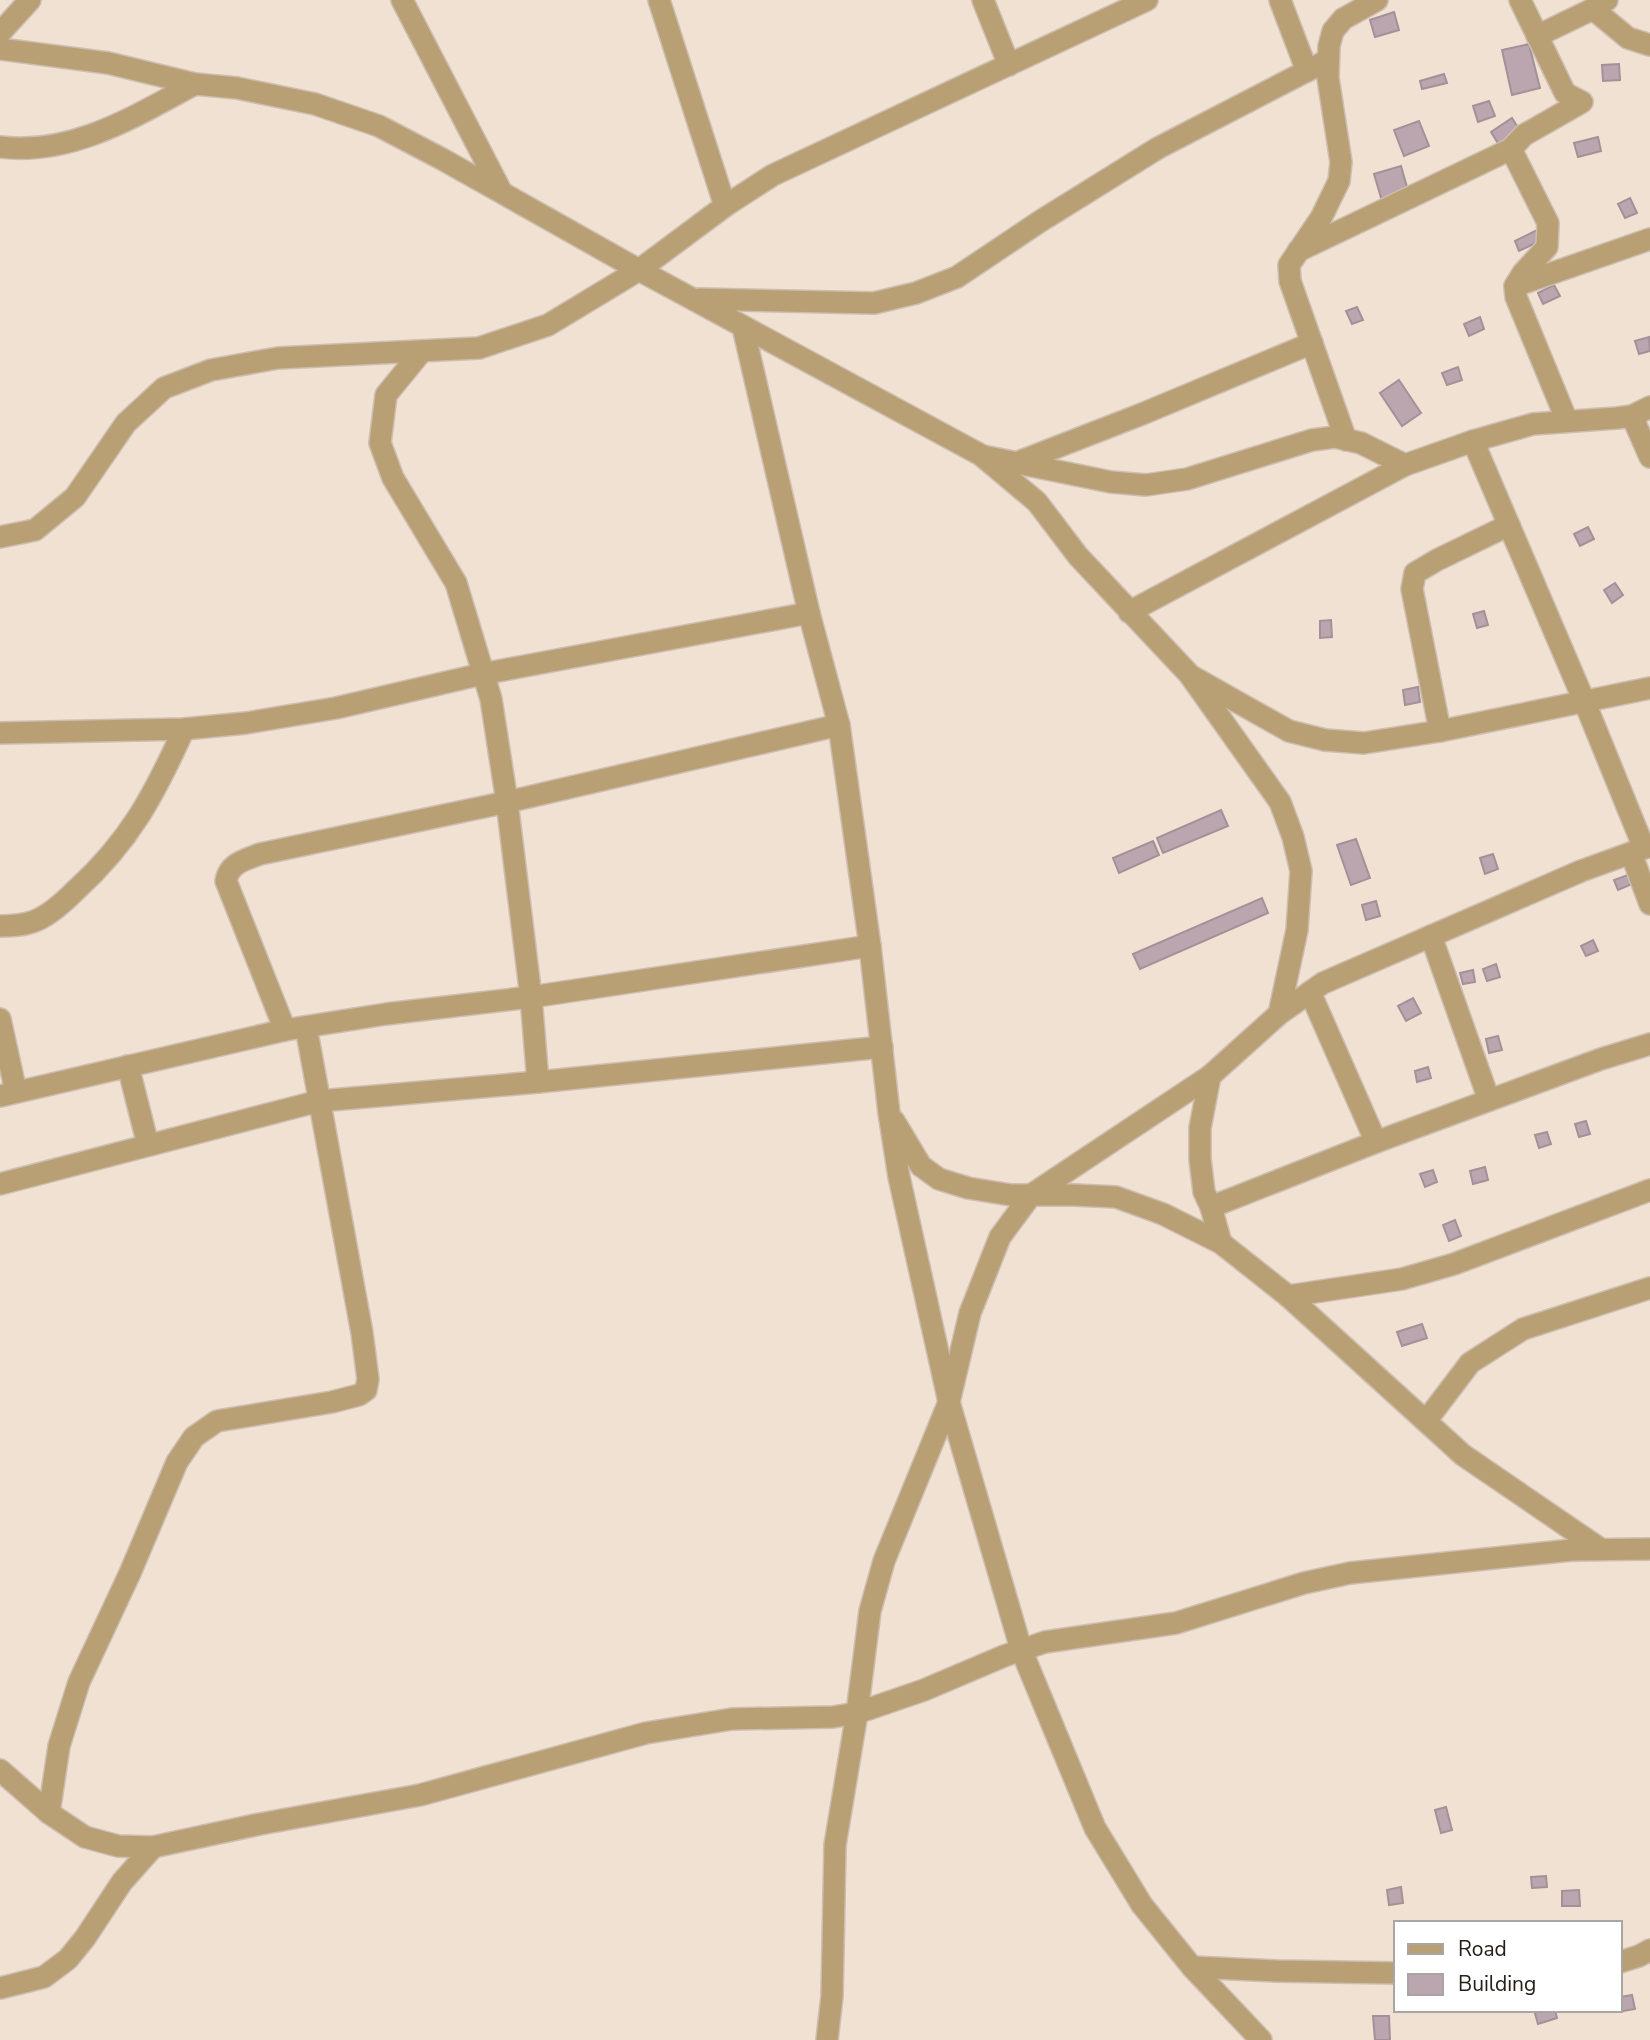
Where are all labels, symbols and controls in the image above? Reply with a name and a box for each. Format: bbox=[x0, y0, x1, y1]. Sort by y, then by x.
legend bbox=[1394, 1921, 1622, 2012]
text: Road bbox=[1458, 1935, 1507, 1963]
text: Building bbox=[1458, 1970, 1536, 1998]

